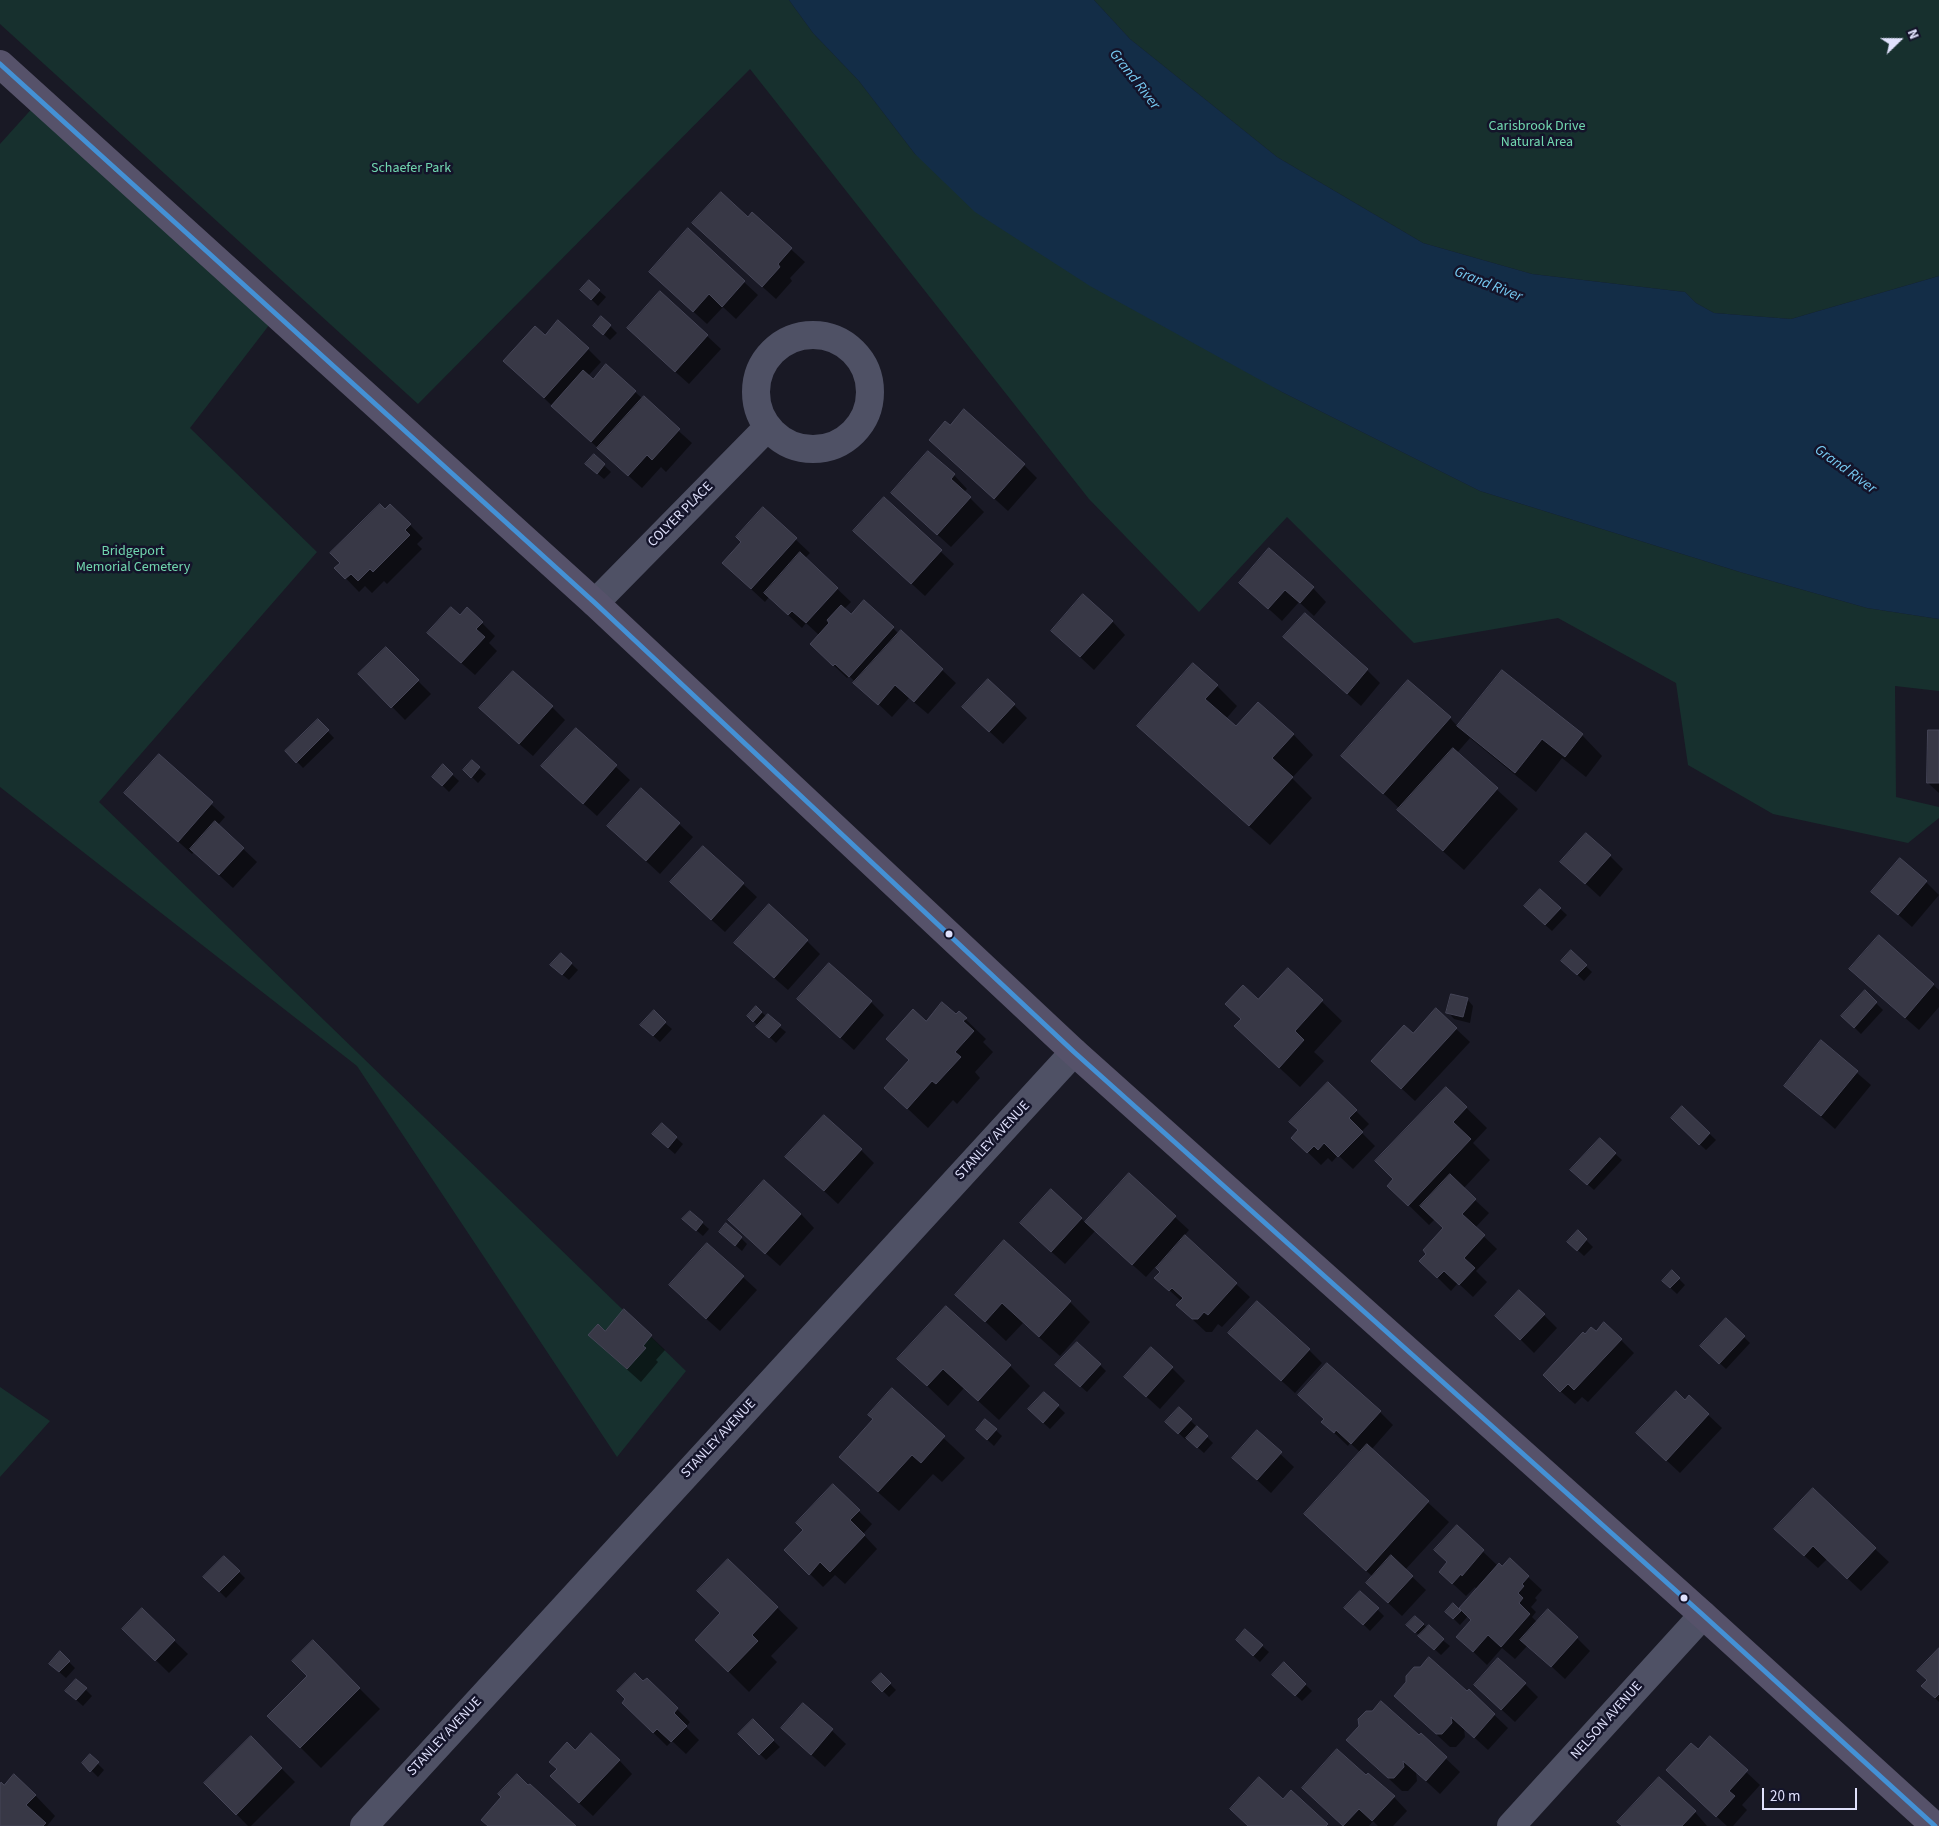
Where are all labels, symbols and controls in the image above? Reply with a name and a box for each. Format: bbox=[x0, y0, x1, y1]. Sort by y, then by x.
north arrow bbox=[1874, 15, 1924, 65]
text: N bbox=[1902, 26, 1924, 42]
water label: Grand River bbox=[1105, 46, 1163, 114]
park label: Carisbrook Drive Natural Area bbox=[1489, 119, 1585, 152]
park label: Schaefer Park bbox=[371, 161, 451, 177]
water label: Grand River bbox=[1451, 263, 1525, 307]
water label: Grand River bbox=[1811, 442, 1879, 498]
street label: COLYER PLACE bbox=[645, 479, 717, 551]
park label: Bridgeport Memorial Cemetery bbox=[76, 544, 190, 576]
unlabelled marker bbox=[944, 929, 954, 939]
street label: STANLEY AVENUE bbox=[952, 1098, 1034, 1184]
street label: STANLEY AVENUE bbox=[678, 1396, 760, 1482]
unlabelled marker bbox=[1679, 1593, 1689, 1603]
street label: NELSON AVENUE bbox=[1568, 1679, 1646, 1763]
street label: STANLEY AVENUE bbox=[404, 1694, 486, 1780]
scale bar bbox=[1764, 1778, 1859, 1810]
text: 20 m bbox=[1770, 1786, 1800, 1807]

